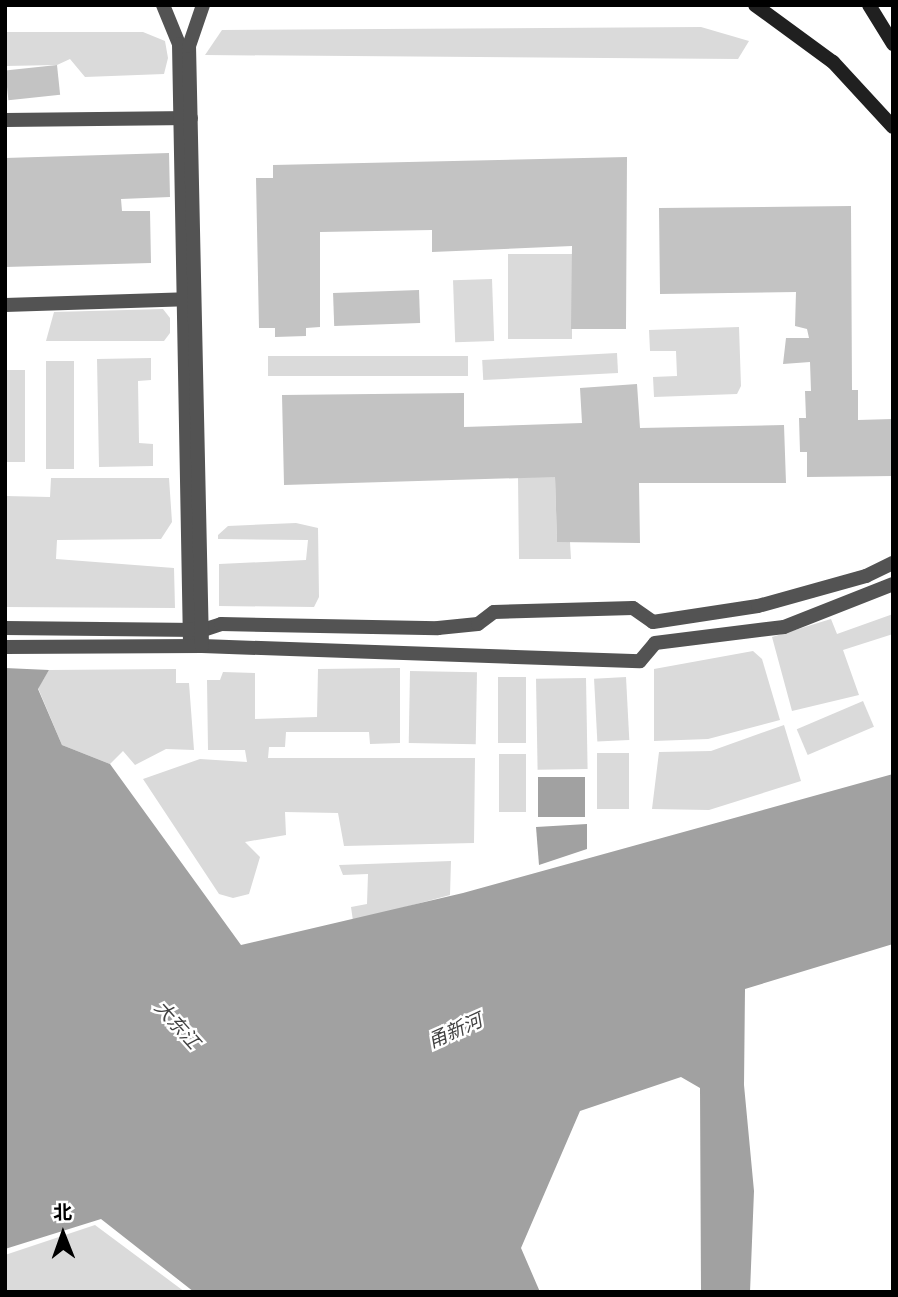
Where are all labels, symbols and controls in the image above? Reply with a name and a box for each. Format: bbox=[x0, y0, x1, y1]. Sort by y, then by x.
water label: 大东江 bbox=[149, 996, 205, 1054]
water label: 甬新河 bbox=[424, 1009, 486, 1053]
north arrow bbox=[28, 1199, 98, 1269]
text: 北 bbox=[53, 1201, 72, 1224]

